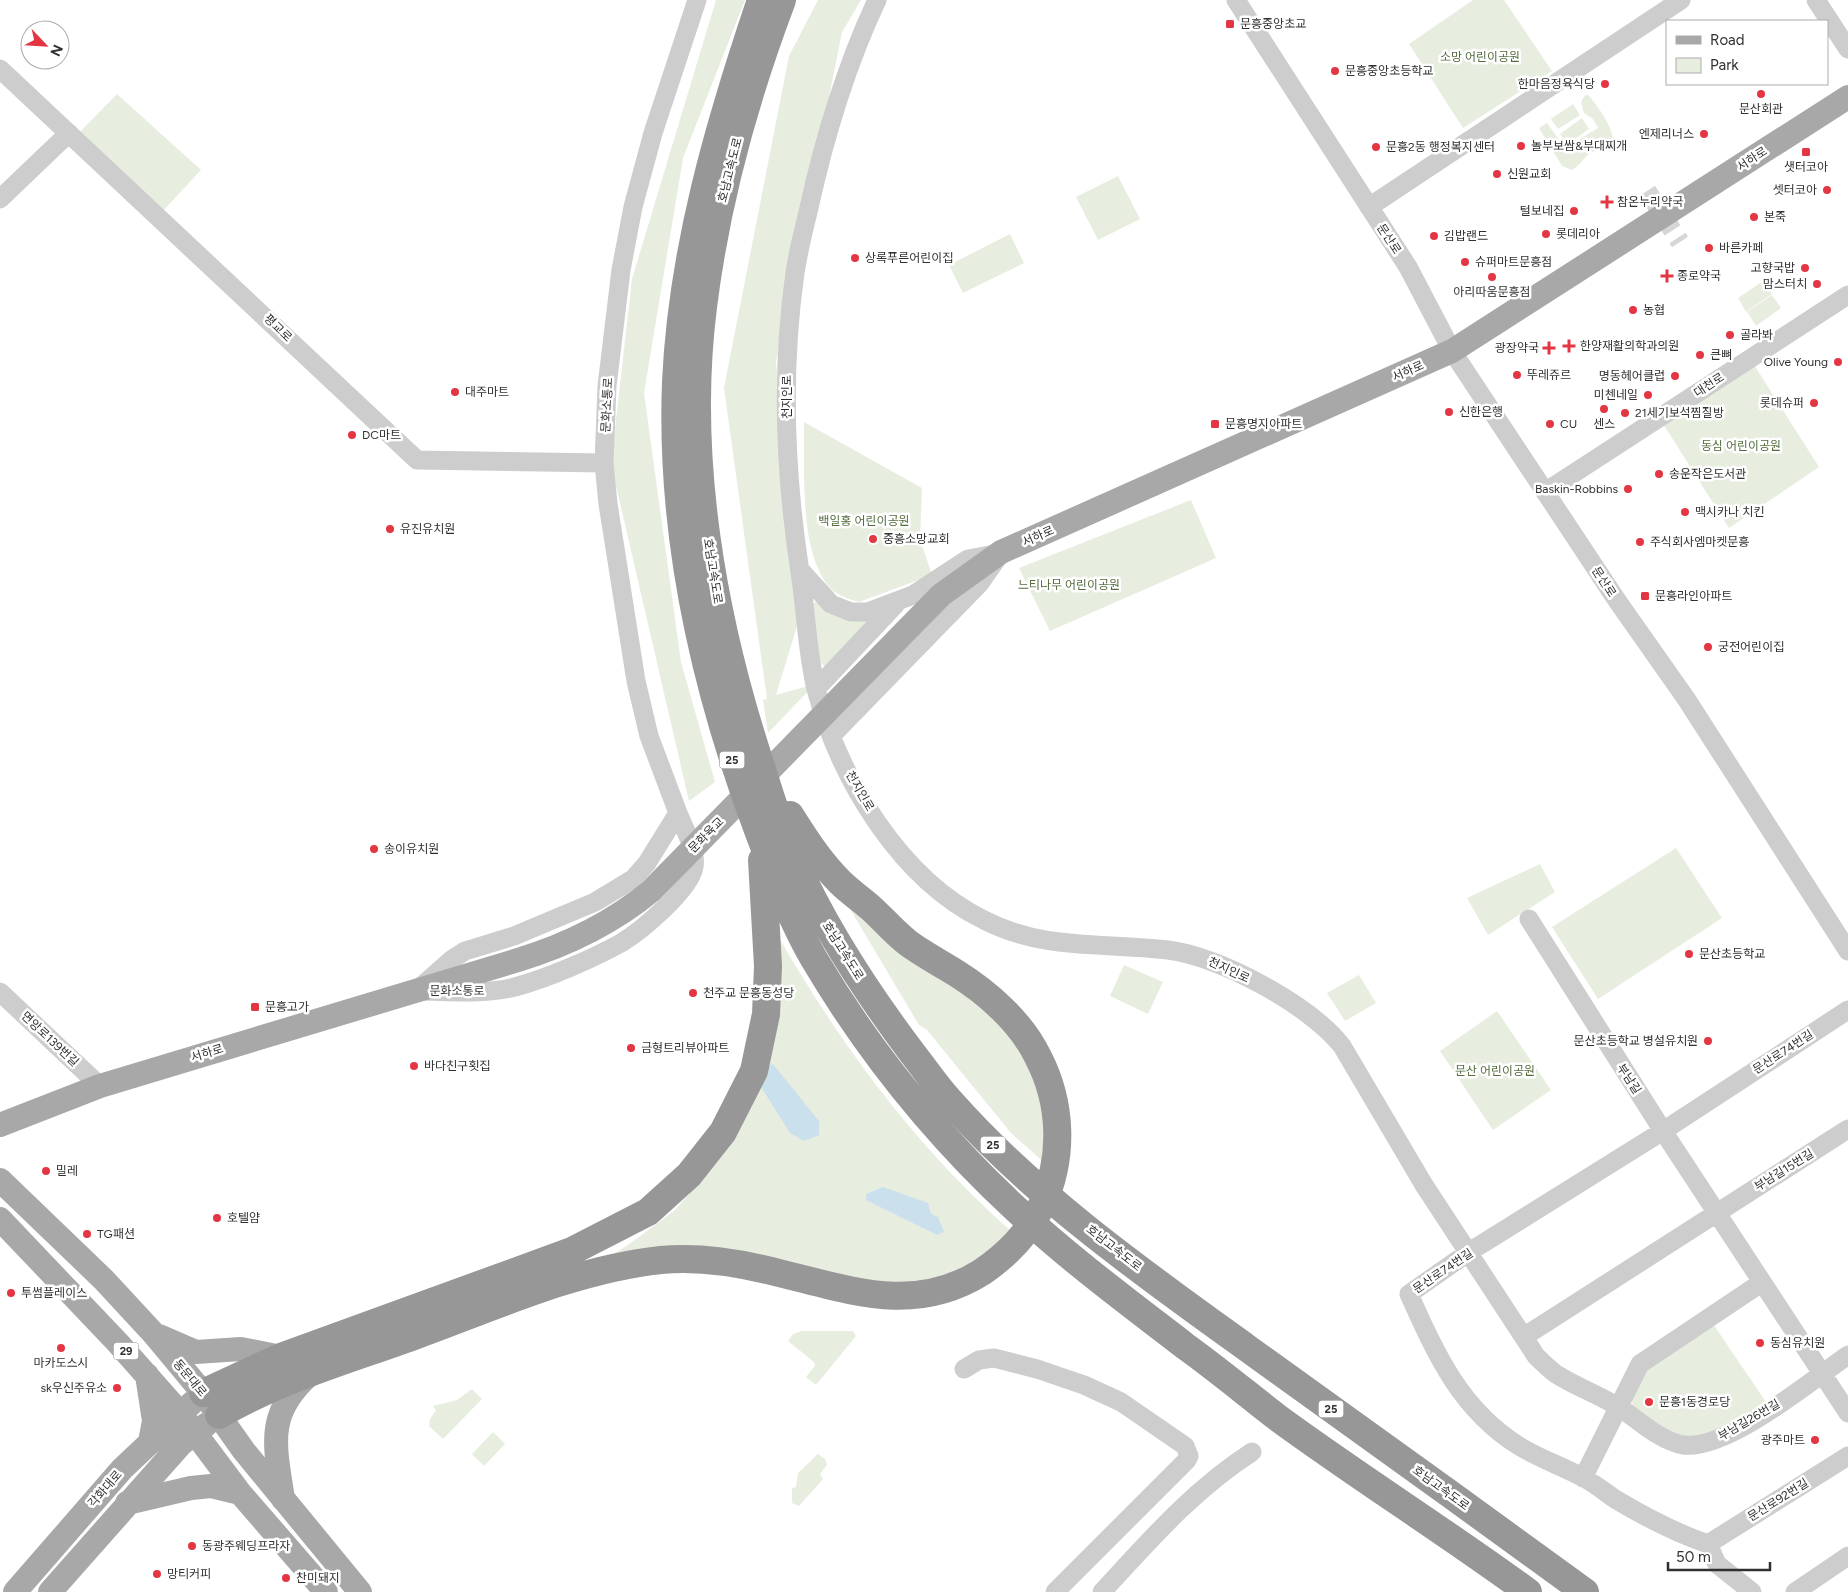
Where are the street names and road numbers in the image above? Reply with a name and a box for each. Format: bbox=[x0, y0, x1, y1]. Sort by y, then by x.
street label: 호남고속도로 bbox=[715, 136, 745, 204]
street label: 서하로 bbox=[1734, 144, 1770, 174]
street label: 문산로 bbox=[1374, 221, 1404, 257]
street label: 평교로 bbox=[261, 311, 295, 345]
street label: 서하로 bbox=[1390, 358, 1426, 384]
street label: 대천로 bbox=[1691, 370, 1727, 400]
street label: 천지인로 bbox=[780, 375, 794, 419]
street label: 문화소통로 bbox=[599, 377, 615, 433]
street label: 서하로 bbox=[1020, 523, 1056, 549]
street label: 호남고속도로 bbox=[701, 537, 725, 605]
street label: 문산로 bbox=[1589, 564, 1619, 600]
road number: 25 bbox=[720, 752, 744, 768]
street label: 천지인로 bbox=[843, 768, 877, 814]
street label: 문화육교 bbox=[685, 814, 727, 856]
street label: 호남고속도로 bbox=[820, 919, 866, 983]
street label: 천지인로 bbox=[1206, 954, 1252, 986]
street label: 문화소통로 bbox=[429, 984, 485, 998]
street label: 면앙로139번길 bbox=[18, 1009, 82, 1069]
street label: 문산로74번길 bbox=[1750, 1027, 1816, 1077]
street label: 서하로 bbox=[189, 1041, 225, 1065]
street label: 부남길 bbox=[1614, 1061, 1644, 1097]
road number: 25 bbox=[980, 1136, 1006, 1154]
street label: 부남길15번길 bbox=[1752, 1146, 1816, 1194]
street label: 호남고속도로 bbox=[1084, 1222, 1144, 1274]
street label: 문산로74번길 bbox=[1410, 1246, 1476, 1296]
road number: 29 bbox=[114, 1342, 138, 1360]
street label: 동문대로 bbox=[170, 1357, 210, 1399]
street label: 부남길26번길 bbox=[1716, 1397, 1782, 1443]
road number: 25 bbox=[1318, 1400, 1344, 1418]
street label: 호남고속도로 bbox=[1410, 1463, 1472, 1513]
street label: 각화대로 bbox=[85, 1468, 125, 1510]
street label: 문산로92번길 bbox=[1745, 1476, 1811, 1524]

